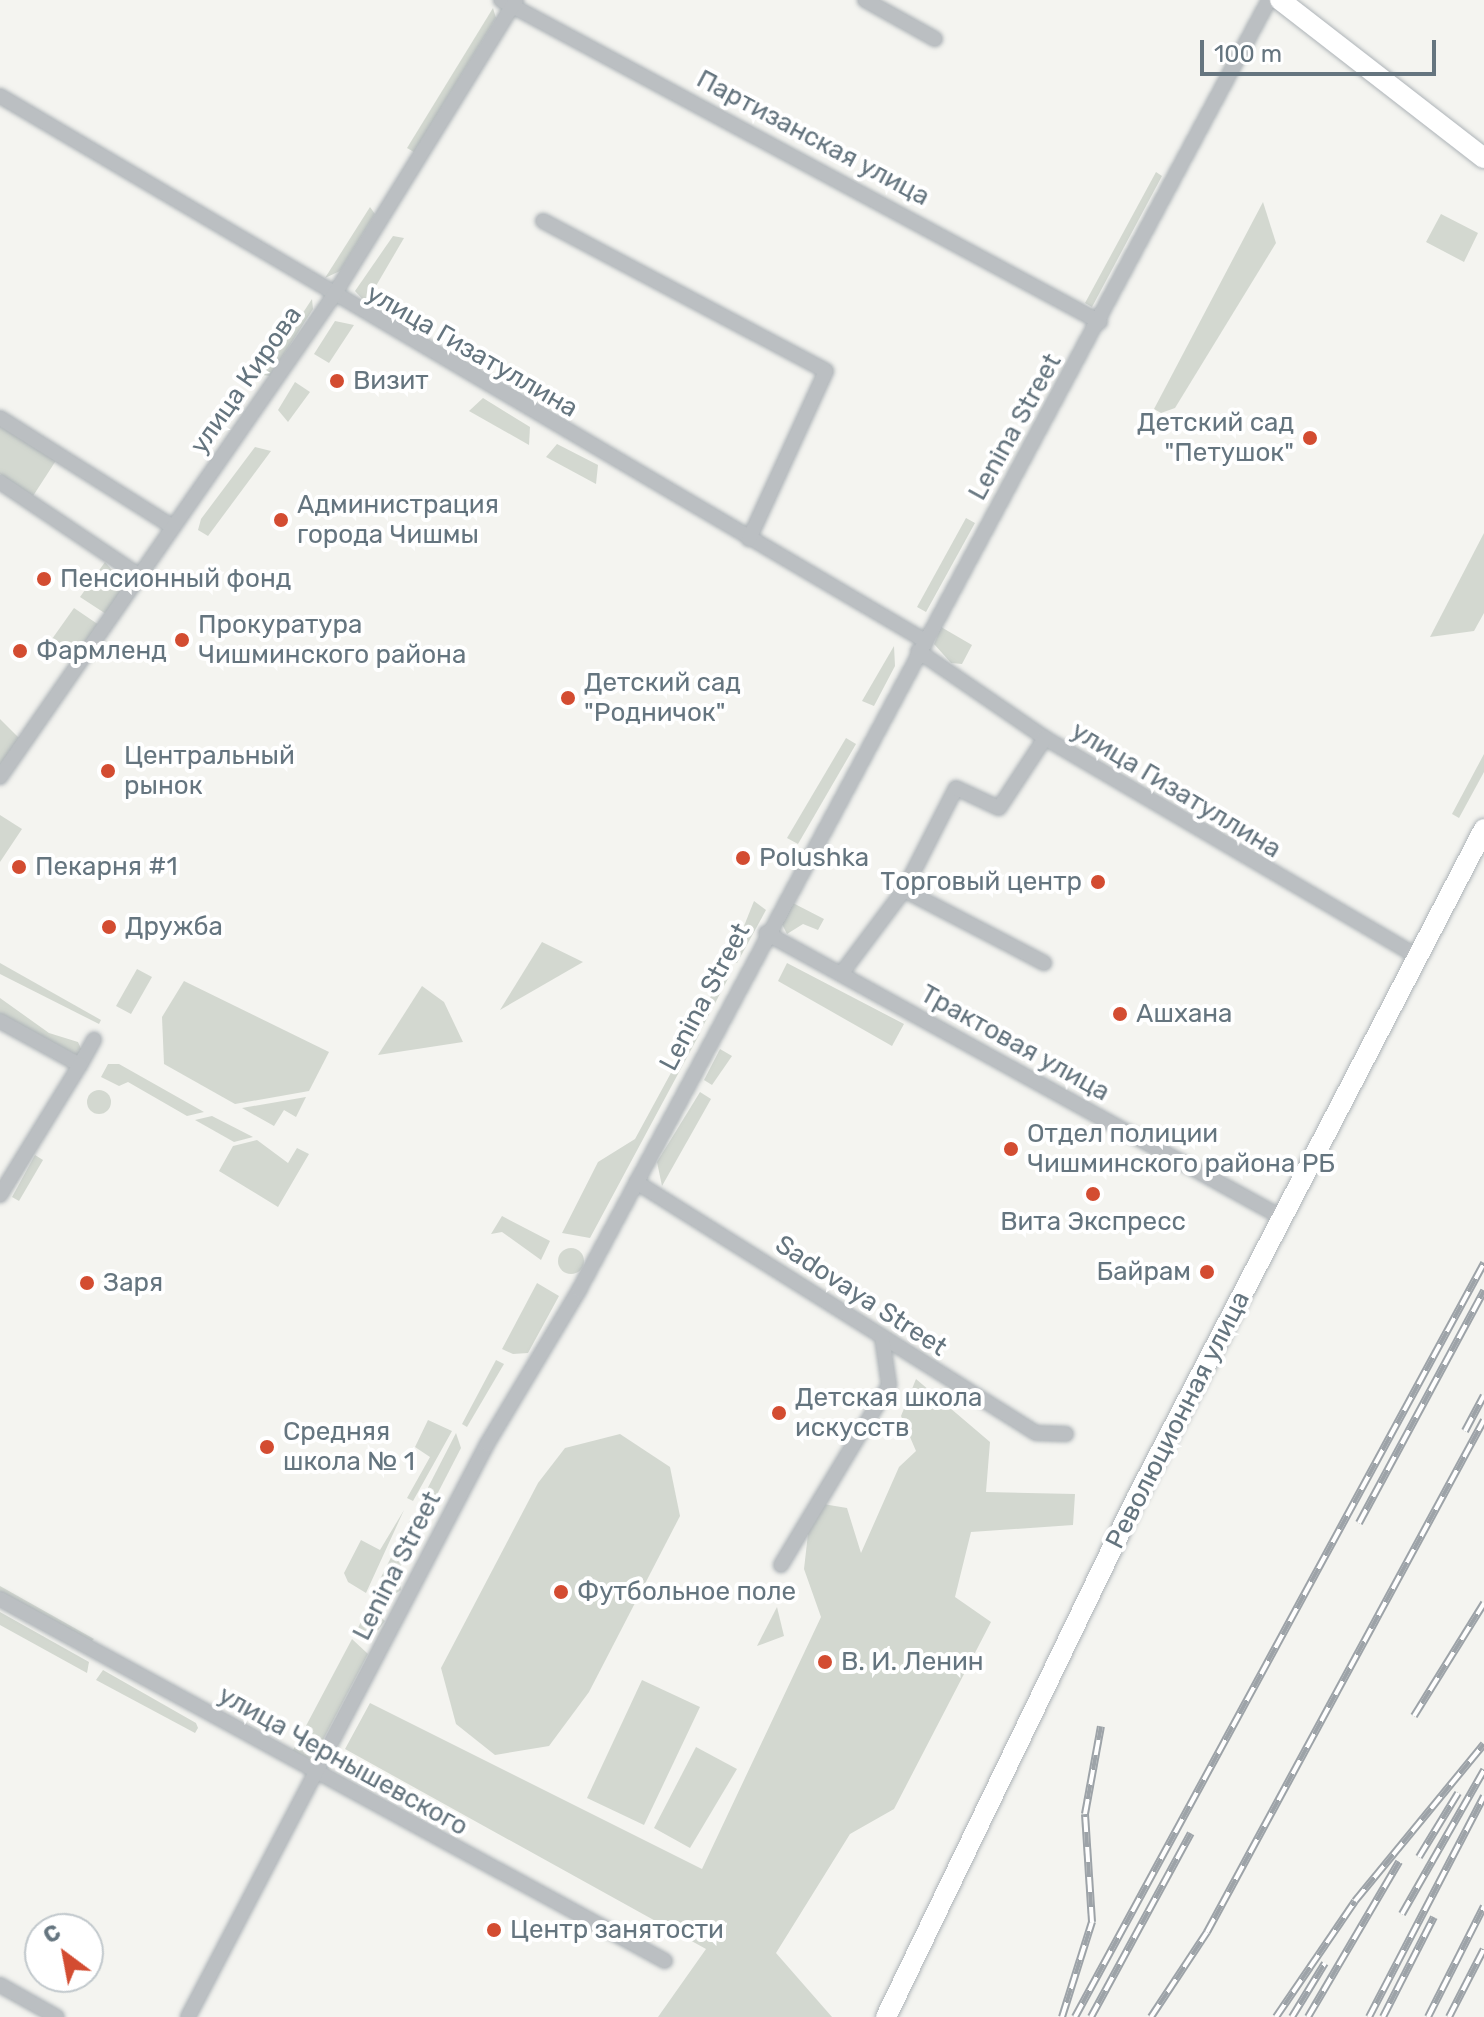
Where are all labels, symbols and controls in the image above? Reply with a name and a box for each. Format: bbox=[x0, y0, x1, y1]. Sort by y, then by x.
scale bar bbox=[1204, 24, 1440, 74]
text: 100 m bbox=[1214, 40, 1282, 68]
street label: Партизанская улица bbox=[691, 63, 935, 213]
street label: улица Гизатуллина bbox=[361, 278, 583, 424]
street label: улица Кирова bbox=[184, 300, 308, 460]
street label: Lenina Street bbox=[962, 348, 1068, 506]
place label: Визит bbox=[353, 365, 429, 397]
marker: Визит bbox=[328, 372, 346, 390]
place label: Детский сад "Петушок" bbox=[1137, 407, 1294, 468]
marker: Детский сад "Петушок" bbox=[1301, 429, 1319, 447]
place label: Администрация города Чишмы bbox=[297, 489, 499, 550]
marker: Администрация города Чишмы bbox=[272, 511, 290, 529]
place label: Пенсионный фонд bbox=[60, 563, 291, 595]
marker: Пенсионный фонд bbox=[35, 570, 53, 588]
place label: Прокуратура Чишминского района bbox=[198, 609, 466, 670]
marker: Прокуратура Чишминского района bbox=[173, 631, 191, 649]
place label: Фармленд bbox=[36, 635, 167, 667]
marker: Фармленд bbox=[11, 642, 29, 660]
place label: Детский сад "Родничок" bbox=[584, 667, 741, 728]
marker: Детский сад "Родничок" bbox=[559, 689, 577, 707]
street label: улица Гизатуллина bbox=[1066, 715, 1286, 865]
place label: Центральный рынок bbox=[124, 740, 295, 802]
marker: Центральный рынок bbox=[99, 762, 117, 780]
place label: Polushka bbox=[759, 842, 869, 874]
marker: Polushka bbox=[734, 849, 752, 867]
place label: Пекарня #1 bbox=[35, 851, 178, 883]
marker: Пекарня #1 bbox=[10, 858, 28, 876]
place label: Торговый центр bbox=[880, 866, 1082, 898]
marker: Торговый центр bbox=[1089, 873, 1107, 891]
place label: Дружба bbox=[125, 911, 223, 943]
marker: Дружба bbox=[100, 918, 118, 936]
street label: Lenina Street bbox=[653, 918, 757, 1076]
street label: Трактовая улица bbox=[915, 978, 1115, 1108]
place label: Ашхана bbox=[1136, 998, 1232, 1030]
marker: Ашхана bbox=[1111, 1005, 1129, 1023]
place label: Отдел полиции Чишминского района РБ bbox=[1027, 1118, 1335, 1180]
marker: Отдел полиции Чишминского района РБ bbox=[1002, 1140, 1020, 1158]
marker: Вита Экспресс bbox=[1084, 1185, 1102, 1203]
place label: Вита Экспресс bbox=[1000, 1206, 1186, 1238]
street label: Sadovaya Street bbox=[769, 1229, 953, 1363]
place label: Байрам bbox=[1097, 1256, 1191, 1288]
marker: Байрам bbox=[1198, 1263, 1216, 1281]
place label: Заря bbox=[103, 1267, 163, 1299]
marker: Заря bbox=[78, 1274, 96, 1292]
street label: Революционная улица bbox=[1100, 1286, 1256, 1554]
place label: Детская школа искусств bbox=[795, 1382, 982, 1444]
marker: Детская школа искусств bbox=[770, 1404, 788, 1422]
place label: Средняя школа № 1 bbox=[283, 1416, 415, 1478]
marker: Средняя школа № 1 bbox=[258, 1438, 276, 1456]
street label: Lenina Street bbox=[346, 1486, 448, 1646]
place label: Футбольное поле bbox=[577, 1576, 796, 1608]
marker: Футбольное поле bbox=[552, 1583, 570, 1601]
place label: В. И. Ленин bbox=[841, 1646, 984, 1678]
marker: В. И. Ленин bbox=[816, 1653, 834, 1671]
street label: улица Чернышевского bbox=[213, 1679, 473, 1843]
north arrow bbox=[24, 1913, 104, 1993]
place label: Центр занятости bbox=[510, 1914, 724, 1946]
text: С bbox=[38, 1918, 66, 1949]
marker: Центр занятости bbox=[485, 1921, 503, 1939]

